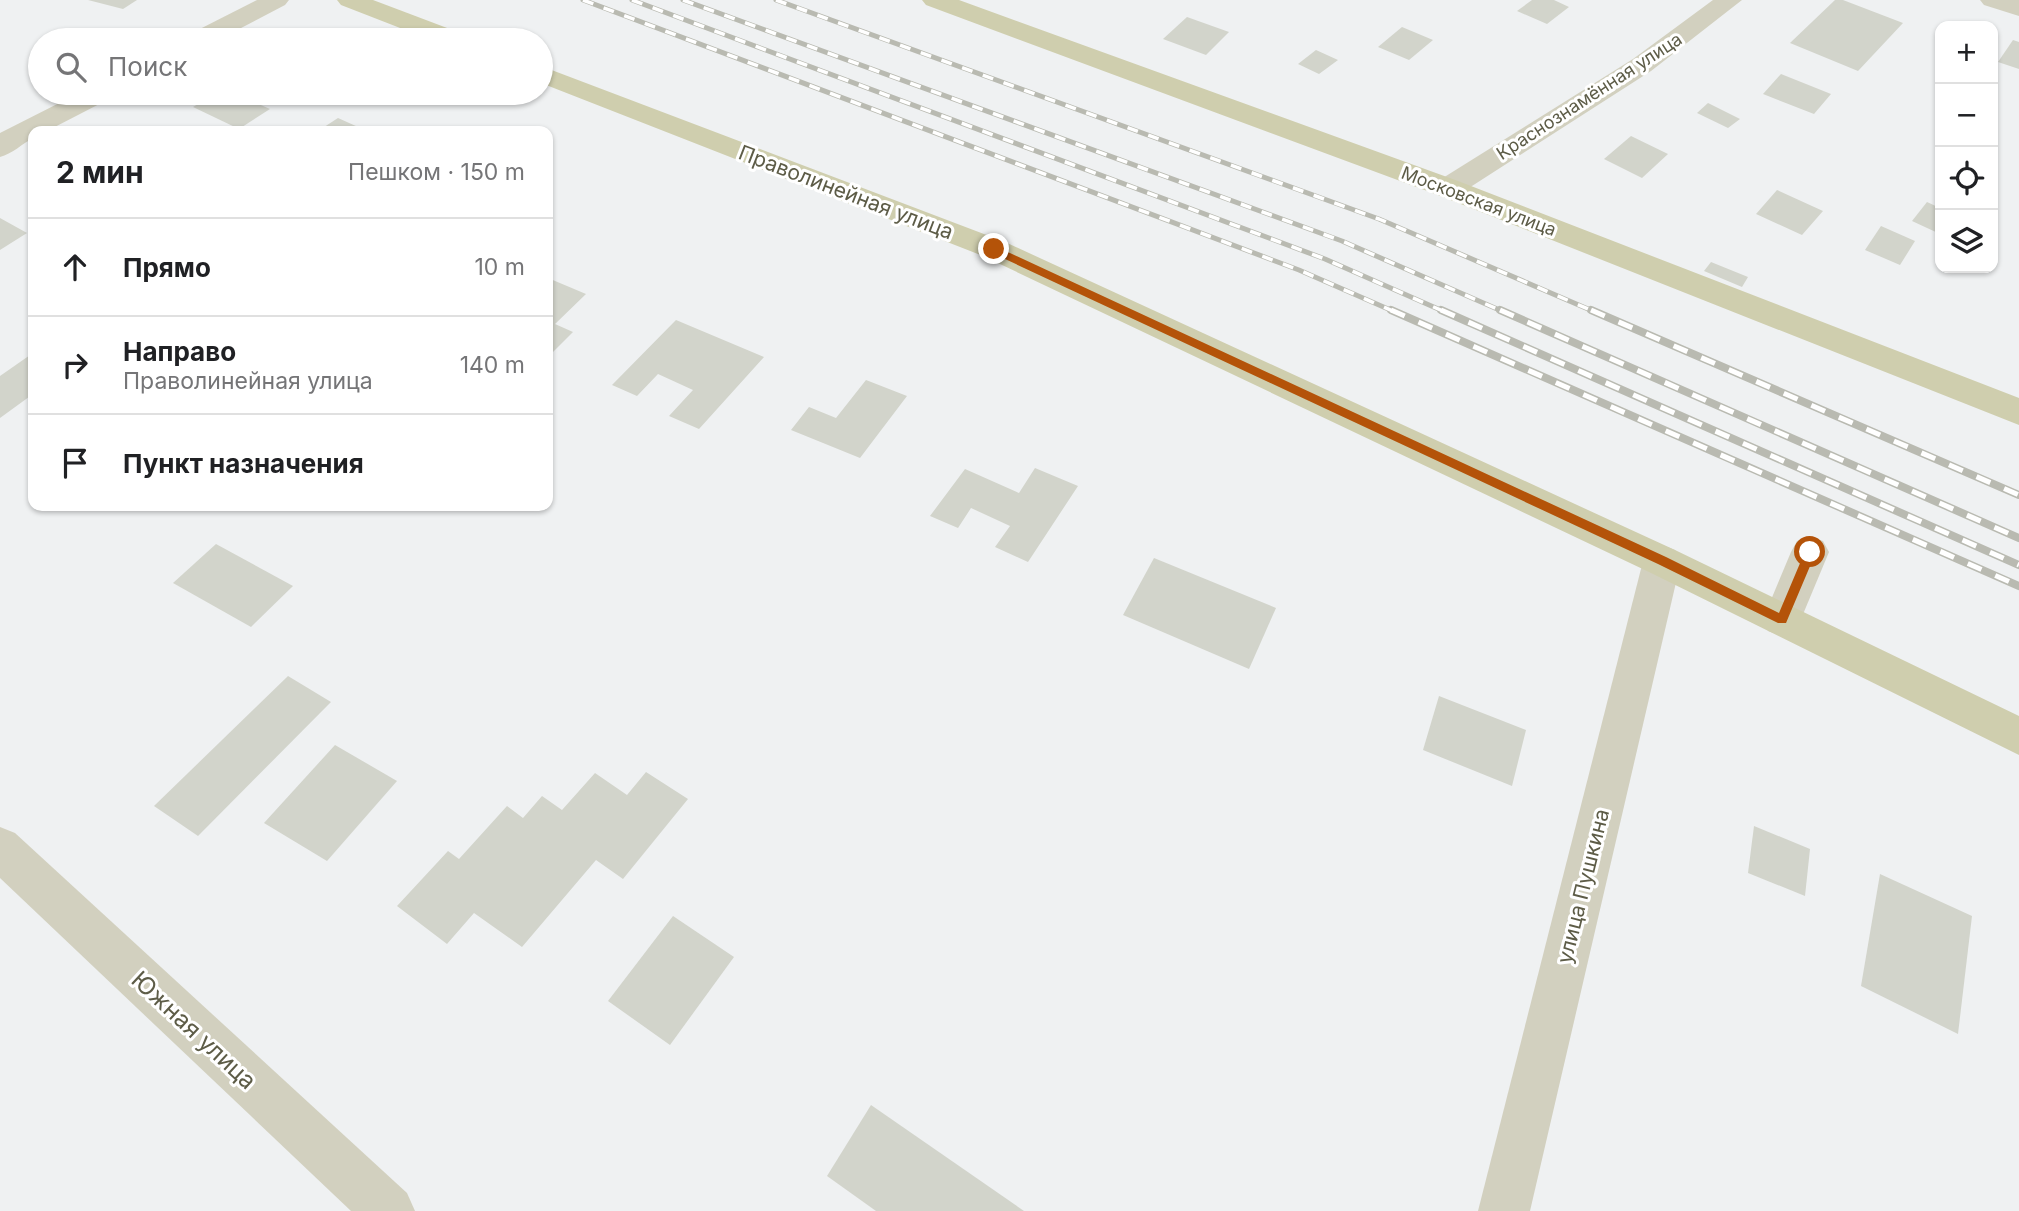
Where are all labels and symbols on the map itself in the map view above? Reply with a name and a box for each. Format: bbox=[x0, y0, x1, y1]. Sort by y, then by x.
street label: Краснознамённая улица bbox=[1492, 28, 1686, 164]
street label: Праволинейная улица bbox=[735, 139, 957, 245]
street label: Московская улица bbox=[1399, 162, 1559, 240]
route end bbox=[978, 233, 1009, 264]
route start bbox=[1794, 536, 1825, 567]
street label: улица Пушкина bbox=[1552, 806, 1614, 966]
street label: Южная улица bbox=[126, 965, 262, 1095]

